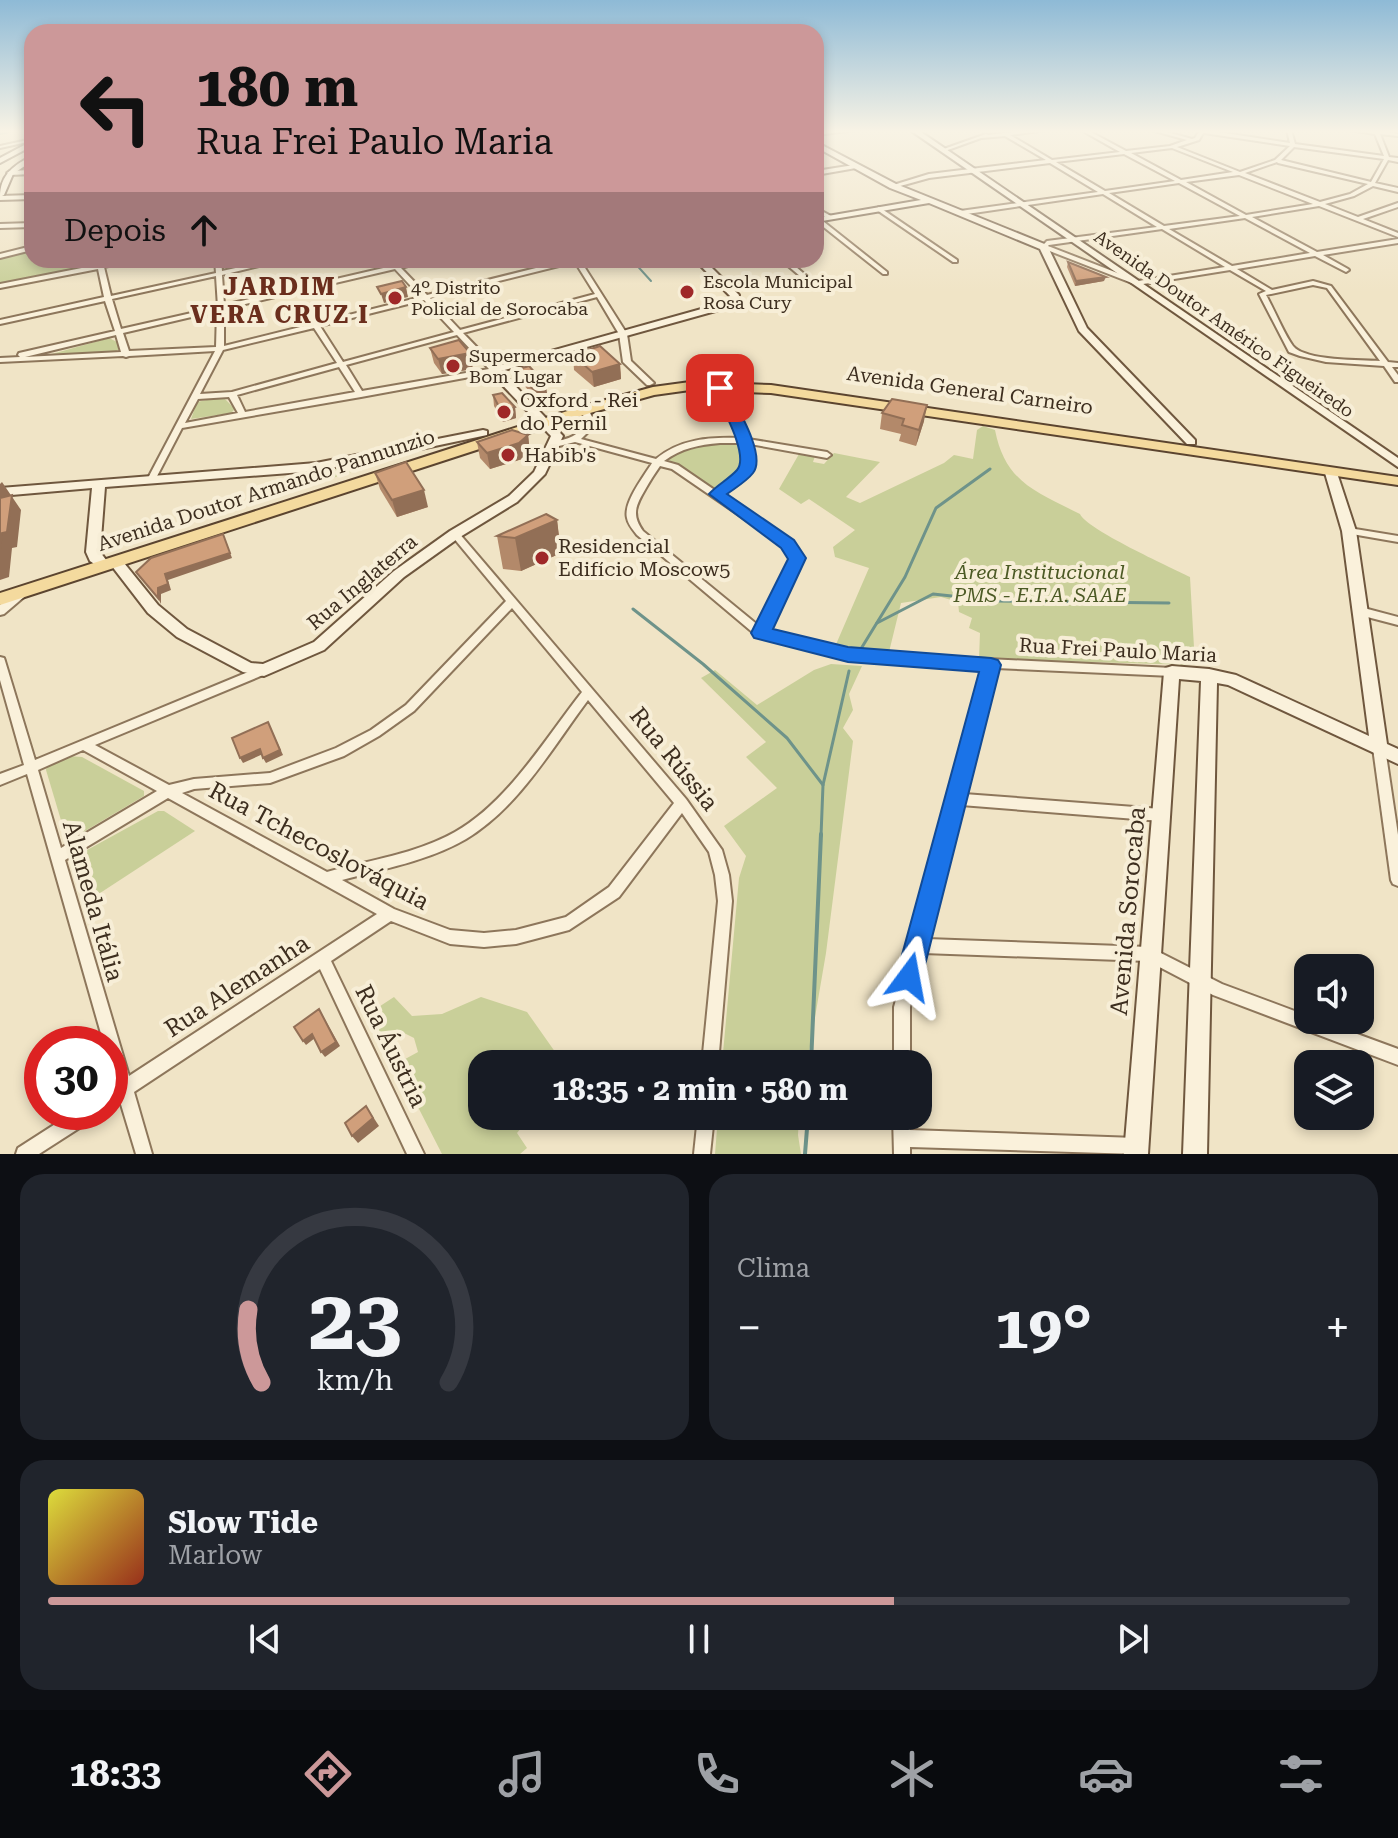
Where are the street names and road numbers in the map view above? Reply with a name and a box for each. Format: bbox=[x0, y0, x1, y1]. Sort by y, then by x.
street label: Avenida Doutor Américo Figueiredo bbox=[1090, 225, 1358, 422]
street label: Avenida General Carneiro bbox=[845, 361, 1095, 419]
street label: Avenida Doutor Armando Pannunzio bbox=[94, 424, 438, 556]
street label: Rua Inglaterra bbox=[302, 529, 422, 635]
street label: Rua Frei Paulo Maria bbox=[1018, 633, 1218, 667]
street label: Rua Rússia bbox=[624, 702, 724, 816]
street label: Rua Tchecoslováquia bbox=[204, 776, 434, 916]
street label: Avenida Sorocaba bbox=[1105, 806, 1151, 1016]
street label: Alameda Itália bbox=[57, 817, 129, 985]
street label: Rua Alemanha bbox=[160, 929, 314, 1043]
street label: Rua Áustria bbox=[349, 980, 434, 1112]

